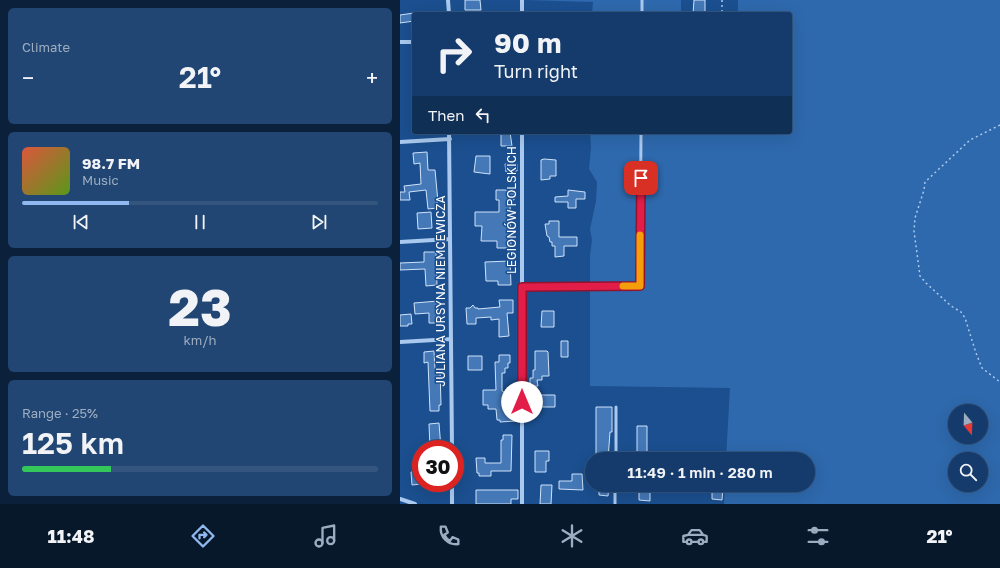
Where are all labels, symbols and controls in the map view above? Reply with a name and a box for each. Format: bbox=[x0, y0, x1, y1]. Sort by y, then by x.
text: 90 m bbox=[494, 26, 561, 59]
icon: right bbox=[428, 28, 480, 80]
text: Climate bbox=[22, 39, 70, 55]
text: 21° bbox=[179, 59, 221, 95]
text: Turn right bbox=[494, 60, 578, 82]
text: − bbox=[22, 64, 34, 91]
text: + bbox=[366, 64, 378, 91]
icon: left bbox=[472, 104, 494, 126]
text: Then bbox=[428, 106, 464, 124]
street label: LEGIONÓW POLSKICH bbox=[504, 146, 519, 274]
text: 98.7 FM bbox=[82, 154, 140, 172]
pin bbox=[624, 161, 658, 195]
icon: arrive bbox=[630, 167, 652, 189]
text: Music bbox=[82, 172, 119, 188]
street label: JULIANA URSYNA NIEMCEWICZA bbox=[433, 195, 448, 387]
icon: previous bbox=[70, 211, 92, 233]
icon: pause bbox=[189, 211, 211, 233]
icon: next bbox=[308, 211, 330, 233]
text: 23 bbox=[168, 275, 232, 337]
text: km/h bbox=[183, 332, 217, 348]
position arrow bbox=[501, 381, 543, 423]
north arrow bbox=[948, 404, 988, 444]
map controls bbox=[948, 404, 988, 492]
text: Range · 25% bbox=[22, 405, 98, 421]
text: 125 km bbox=[22, 425, 124, 461]
speed limit sign: 30 bbox=[412, 440, 464, 492]
button: search bbox=[948, 452, 988, 492]
text: 11:49 · 1 min · 280 m bbox=[627, 463, 773, 481]
icon: directions bbox=[189, 522, 217, 550]
icon: music bbox=[312, 522, 340, 550]
icon: phone bbox=[435, 522, 463, 550]
icon: climate bbox=[558, 522, 586, 550]
icon: car bbox=[681, 522, 709, 550]
icon: filters bbox=[804, 522, 832, 550]
text: 11:48 bbox=[47, 525, 95, 547]
text: 21° bbox=[926, 525, 952, 547]

